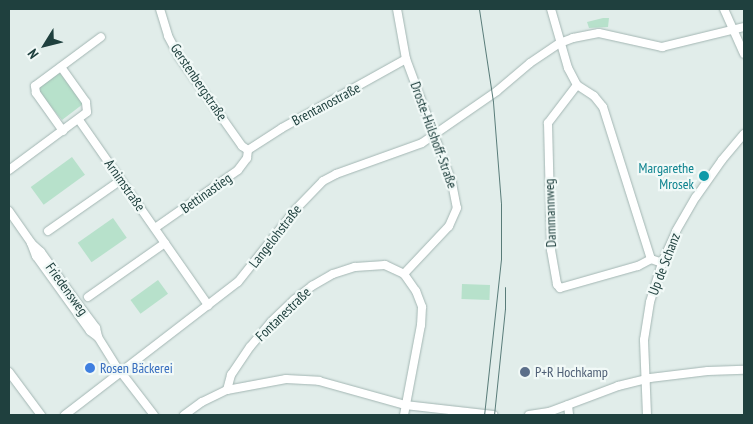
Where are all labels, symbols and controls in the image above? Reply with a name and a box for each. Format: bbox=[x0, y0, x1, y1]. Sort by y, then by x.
north arrow bbox=[20, 20, 70, 70]
street label: Gerstenbergstraße bbox=[167, 40, 231, 124]
text: N bbox=[23, 45, 42, 62]
street label: Brentanostraße bbox=[289, 79, 363, 129]
street label: Droste-Hülshoff-Straße bbox=[407, 79, 461, 191]
street label: Arnimstraße bbox=[101, 156, 149, 214]
place label: Margarethe Mrosek bbox=[639, 160, 694, 192]
street label: Bettinastieg bbox=[177, 169, 235, 217]
marker: Margarethe Mrosek bbox=[698, 170, 710, 182]
street label: Dammannweg bbox=[540, 178, 560, 248]
street label: Langelohstraße bbox=[245, 201, 305, 271]
street label: Up de Schanz bbox=[644, 231, 684, 297]
street label: Friedensweg bbox=[42, 259, 92, 319]
street label: Fontanestraße bbox=[252, 284, 314, 344]
place label: Rosen Bäckerei bbox=[100, 360, 173, 376]
marker: Rosen Bäckerei bbox=[84, 362, 96, 374]
place label: P+R Hochkamp bbox=[535, 364, 608, 380]
marker: P+R Hochkamp bbox=[519, 366, 531, 378]

